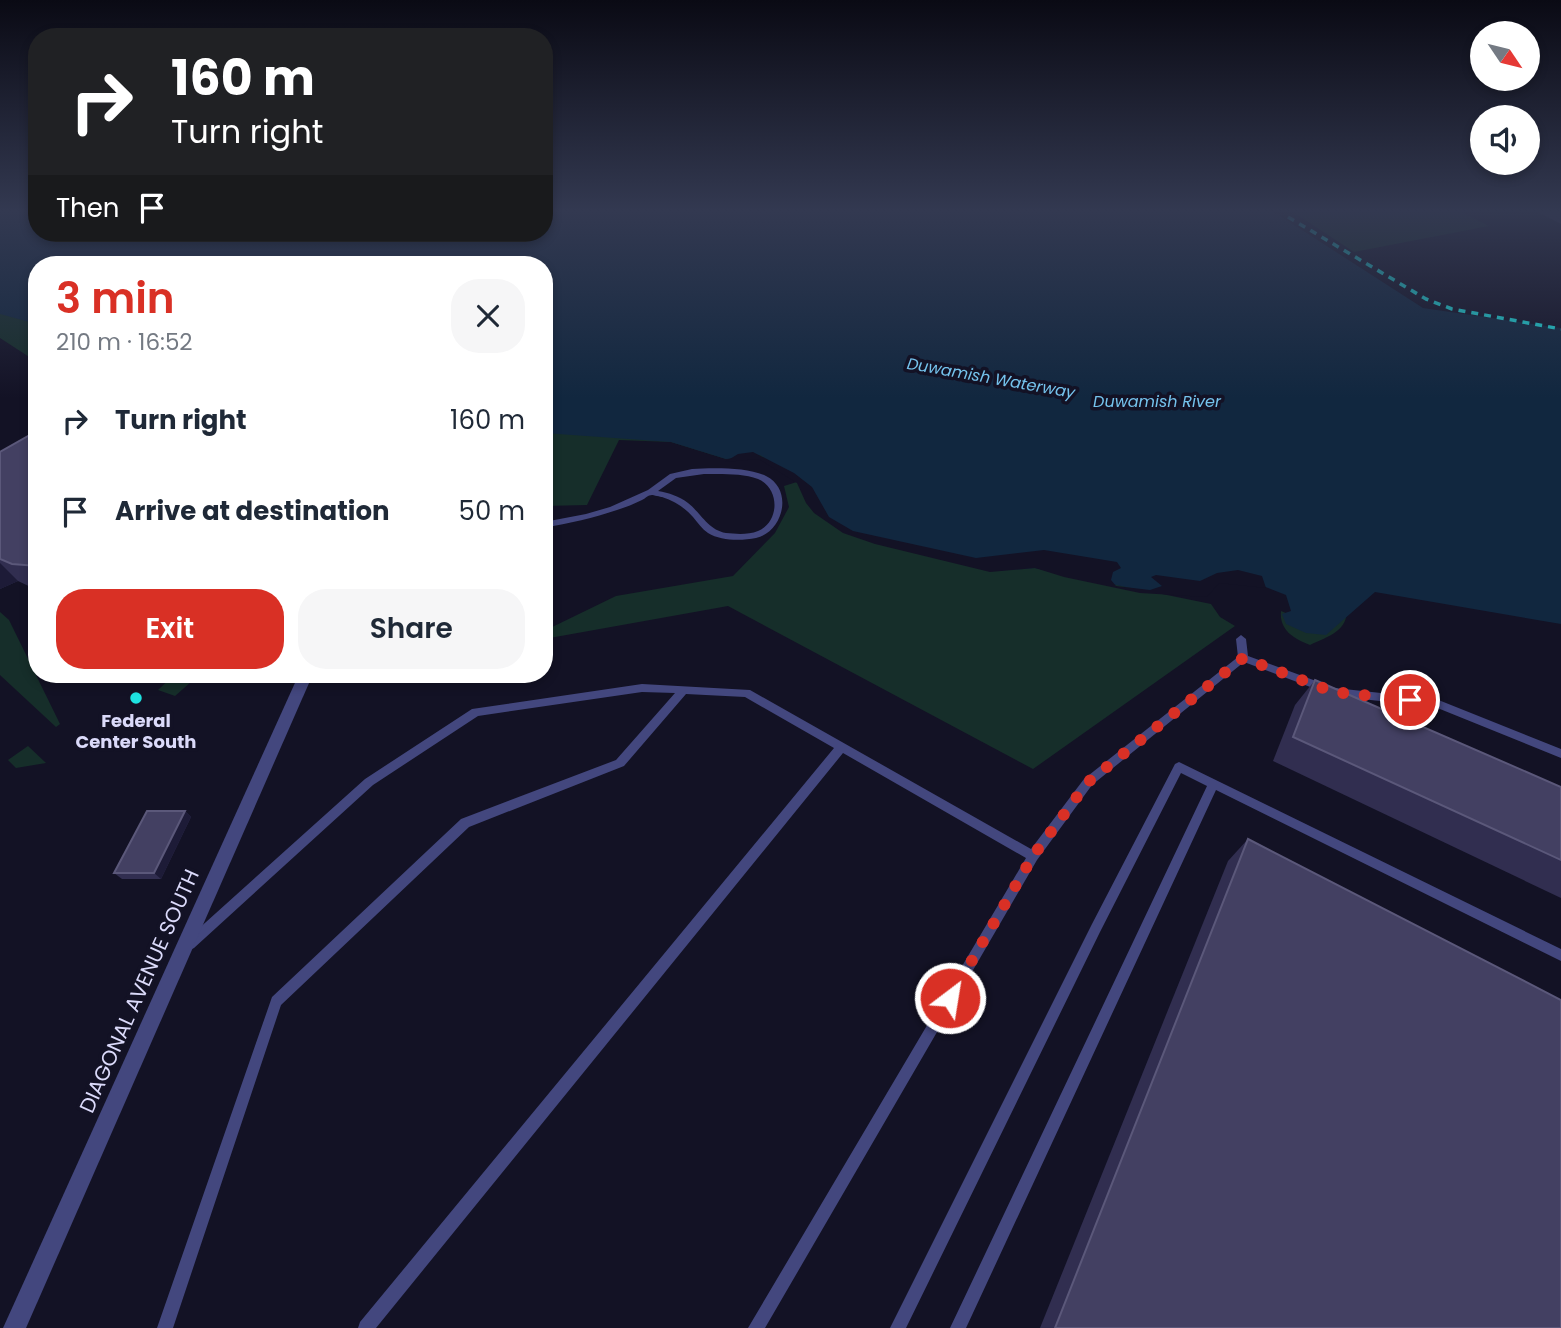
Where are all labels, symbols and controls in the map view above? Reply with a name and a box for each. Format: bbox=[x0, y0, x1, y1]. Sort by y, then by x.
north arrow bbox=[1470, 21, 1540, 91]
map controls bbox=[1470, 21, 1540, 175]
text: 160 m bbox=[171, 44, 315, 112]
icon: right bbox=[56, 56, 147, 147]
button: sound bbox=[1470, 105, 1540, 175]
text: Turn right bbox=[171, 109, 323, 154]
icon: arrive bbox=[133, 189, 171, 227]
text: Then bbox=[56, 190, 119, 226]
text: 3 min bbox=[56, 269, 175, 328]
button: close bbox=[451, 279, 525, 353]
text: 210 m · 16:52 bbox=[56, 326, 193, 358]
water label: Duwamish Waterway bbox=[905, 352, 1078, 404]
water label: Duwamish River bbox=[1093, 390, 1222, 413]
icon: right bbox=[56, 402, 94, 440]
text: Turn right bbox=[115, 402, 247, 438]
text: 160 m bbox=[450, 402, 525, 438]
icon: arrive bbox=[56, 493, 94, 531]
text: Arrive at destination bbox=[115, 493, 390, 529]
text: 50 m bbox=[459, 493, 525, 529]
button: Exit bbox=[56, 589, 284, 669]
button: Share bbox=[298, 589, 525, 669]
pin bbox=[1380, 670, 1440, 730]
icon: arrive bbox=[1391, 681, 1429, 719]
marker: Federal Center South bbox=[128, 690, 144, 706]
place label: Federal Center South bbox=[76, 708, 196, 754]
street label: DIAGONAL AVENUE SOUTH bbox=[72, 865, 206, 1117]
position arrow bbox=[913, 961, 987, 1035]

